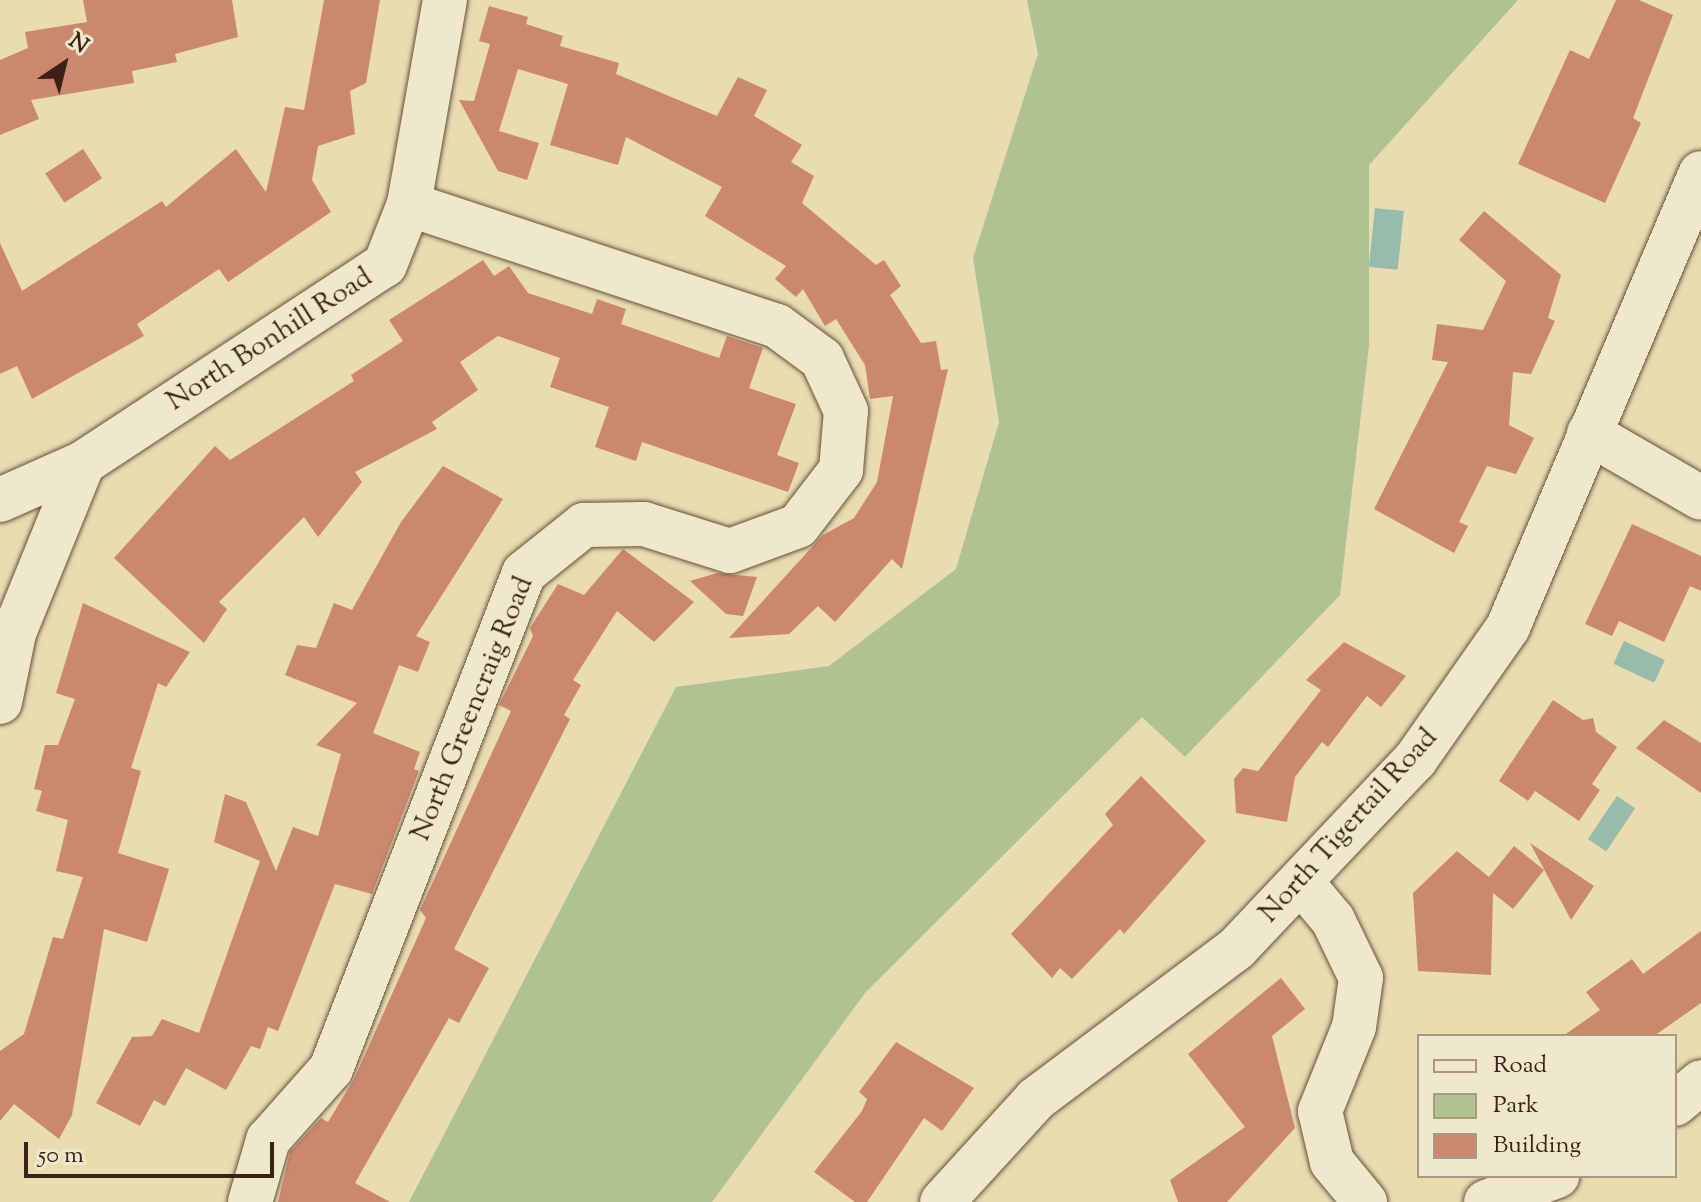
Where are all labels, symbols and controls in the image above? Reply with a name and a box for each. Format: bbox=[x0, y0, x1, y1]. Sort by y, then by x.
north arrow bbox=[24, 24, 104, 104]
text: N bbox=[61, 26, 94, 62]
street label: North Bonhill Road bbox=[161, 261, 379, 419]
street label: North Greencraig Road bbox=[405, 572, 541, 846]
street label: North Tigertail Road bbox=[1253, 722, 1445, 930]
legend bbox=[1417, 1034, 1677, 1178]
text: Road bbox=[1493, 1049, 1547, 1083]
text: Park bbox=[1493, 1089, 1539, 1123]
scale bar bbox=[28, 1126, 278, 1176]
text: Building bbox=[1493, 1129, 1581, 1163]
text: 50 m bbox=[38, 1139, 84, 1173]

